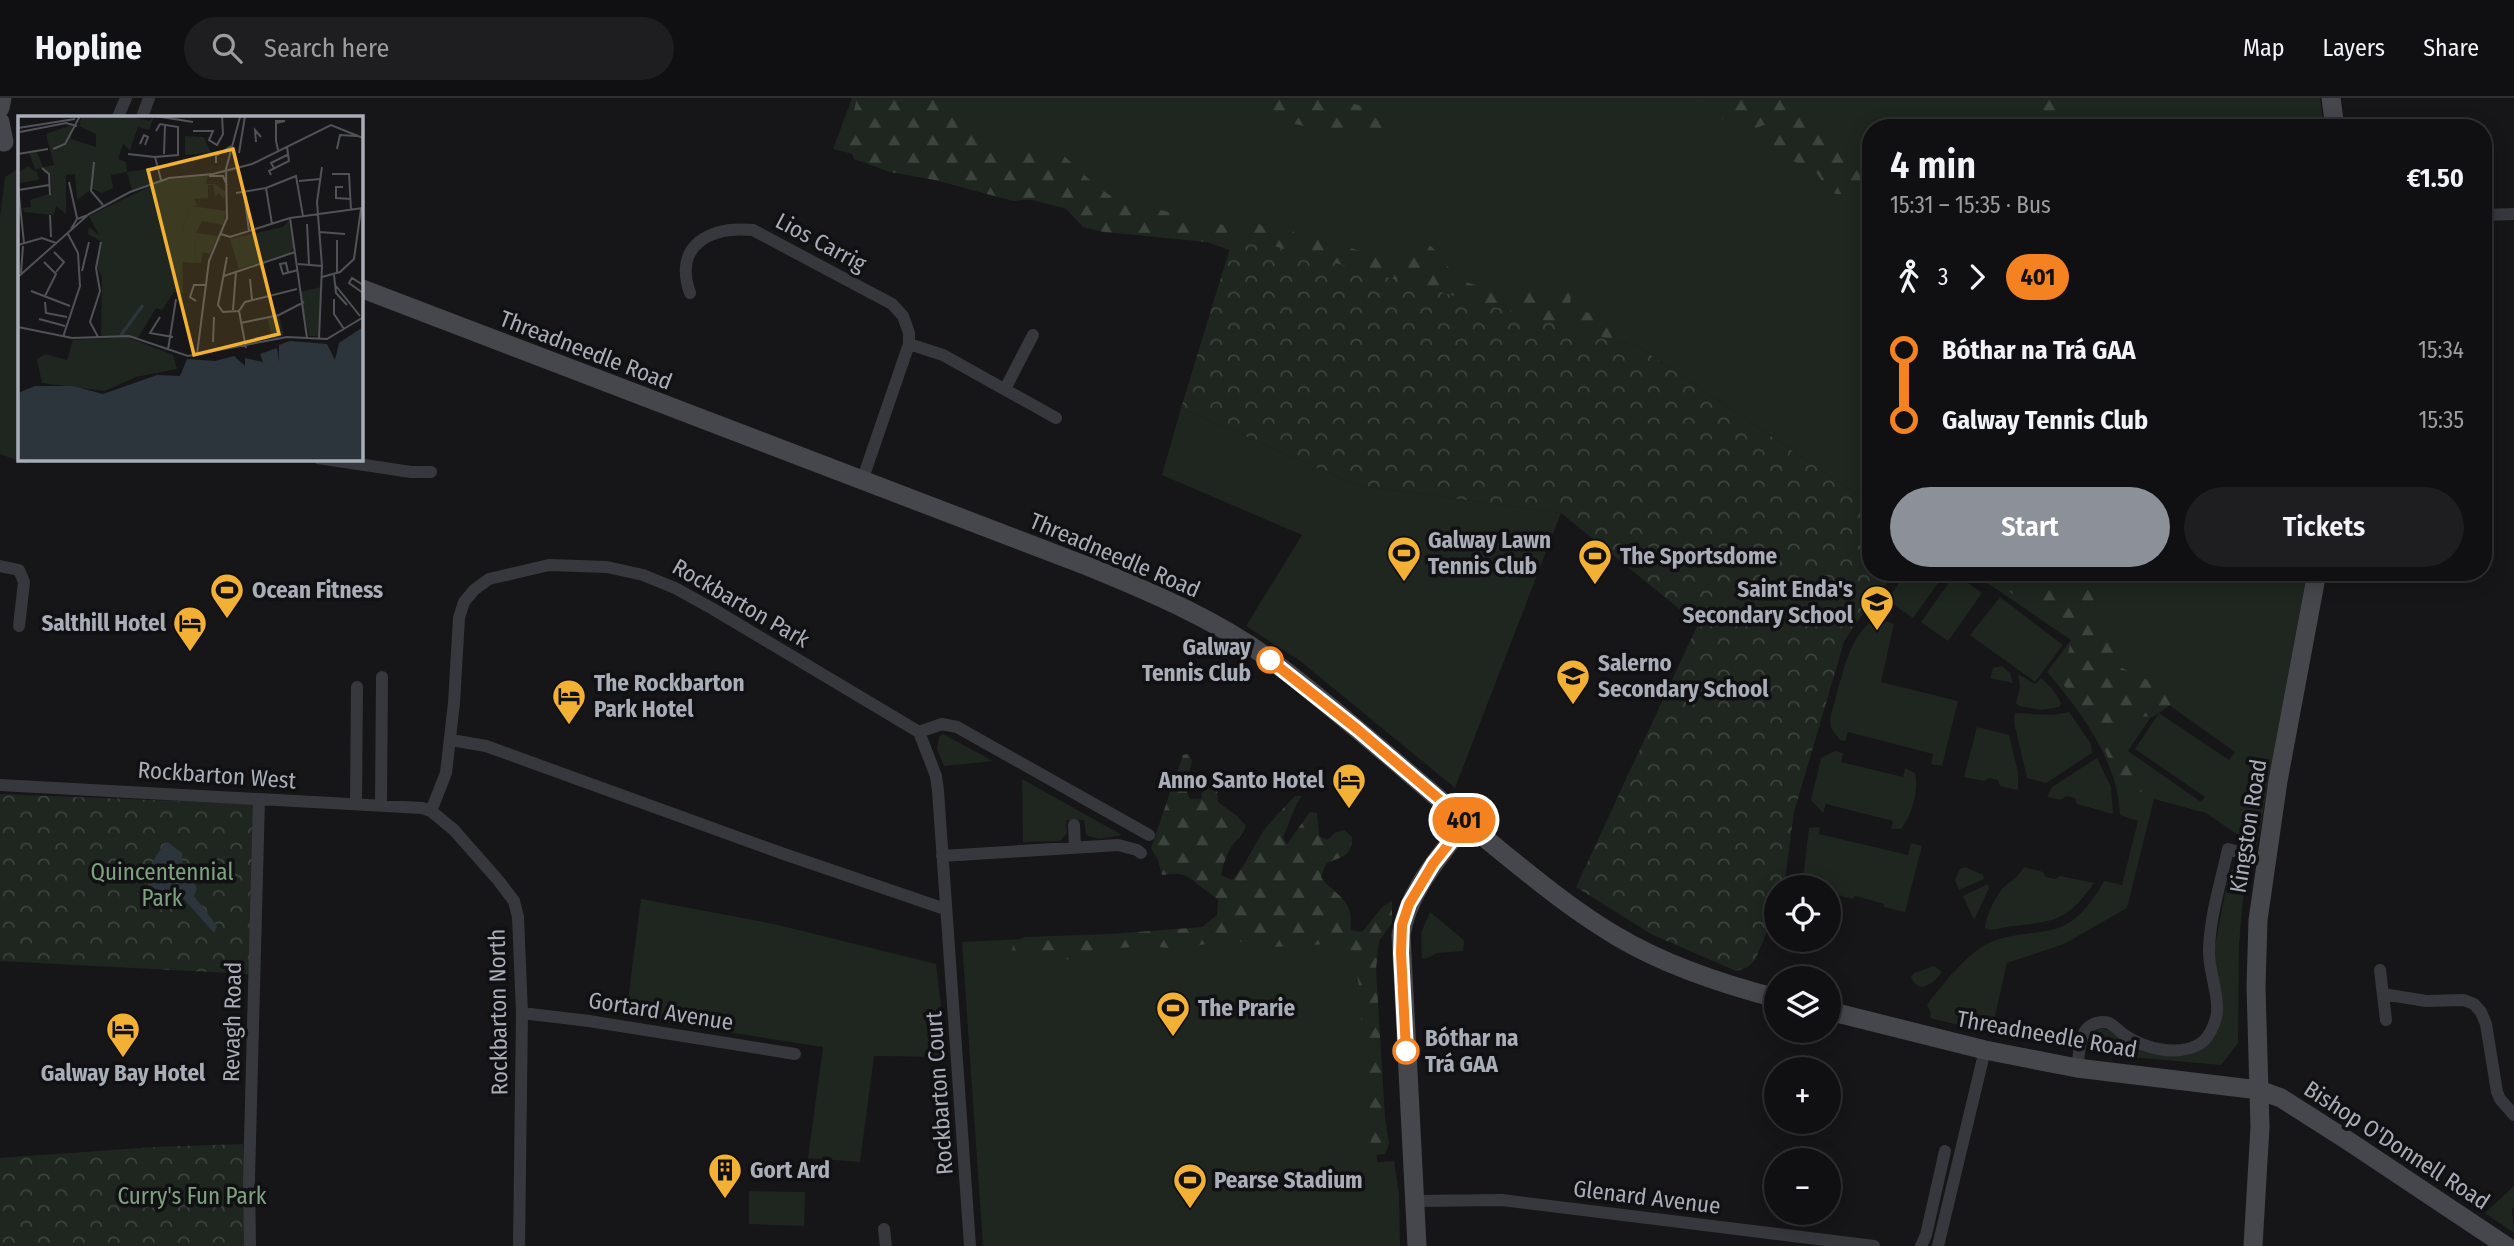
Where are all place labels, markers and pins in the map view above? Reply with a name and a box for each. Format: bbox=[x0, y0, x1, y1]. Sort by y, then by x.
place label: Galway Lawn Tennis Club bbox=[1428, 526, 1551, 580]
sports icon: Galway Lawn Tennis Club bbox=[1385, 534, 1423, 583]
sports icon: The Sportsdome bbox=[1576, 537, 1614, 586]
place label: The Sportsdome bbox=[1620, 542, 1777, 570]
sports icon: Ocean Fitness bbox=[208, 571, 246, 620]
place label: Saint Enda's Secondary School bbox=[1683, 575, 1854, 629]
place label: Ocean Fitness bbox=[252, 576, 383, 604]
school or university icon: Saint Enda's Secondary School bbox=[1858, 583, 1896, 632]
hotel icon: Salthill Hotel bbox=[171, 604, 209, 653]
place label: Salthill Hotel bbox=[41, 609, 167, 637]
place label: Galway Tennis Club bbox=[1142, 633, 1252, 687]
marker: Galway Tennis Club bbox=[1257, 647, 1283, 673]
place label: Salerno Secondary School bbox=[1598, 649, 1769, 703]
school or university icon: Salerno Secondary School bbox=[1554, 657, 1592, 706]
place label: The Rockbarton Park Hotel bbox=[594, 669, 745, 723]
hotel icon: The Rockbarton Park Hotel bbox=[550, 677, 588, 726]
hotel icon: Anno Santo Hotel bbox=[1330, 761, 1368, 810]
place label: Anno Santo Hotel bbox=[1157, 766, 1325, 794]
sports icon: The Prarie bbox=[1154, 989, 1192, 1038]
place label: The Prarie bbox=[1198, 994, 1295, 1022]
hotel icon: Galway Bay Hotel bbox=[104, 1010, 142, 1059]
place label: Bóthar na Trá GAA bbox=[1425, 1024, 1518, 1078]
marker: Bóthar na Trá GAA bbox=[1393, 1038, 1419, 1064]
place label: Galway Bay Hotel bbox=[41, 1059, 206, 1087]
building icon: Gort Ard bbox=[706, 1151, 744, 1200]
place label: Gort Ard bbox=[750, 1156, 830, 1184]
sports icon: Pearse Stadium bbox=[1171, 1161, 1209, 1210]
place label: Pearse Stadium bbox=[1214, 1166, 1363, 1194]

